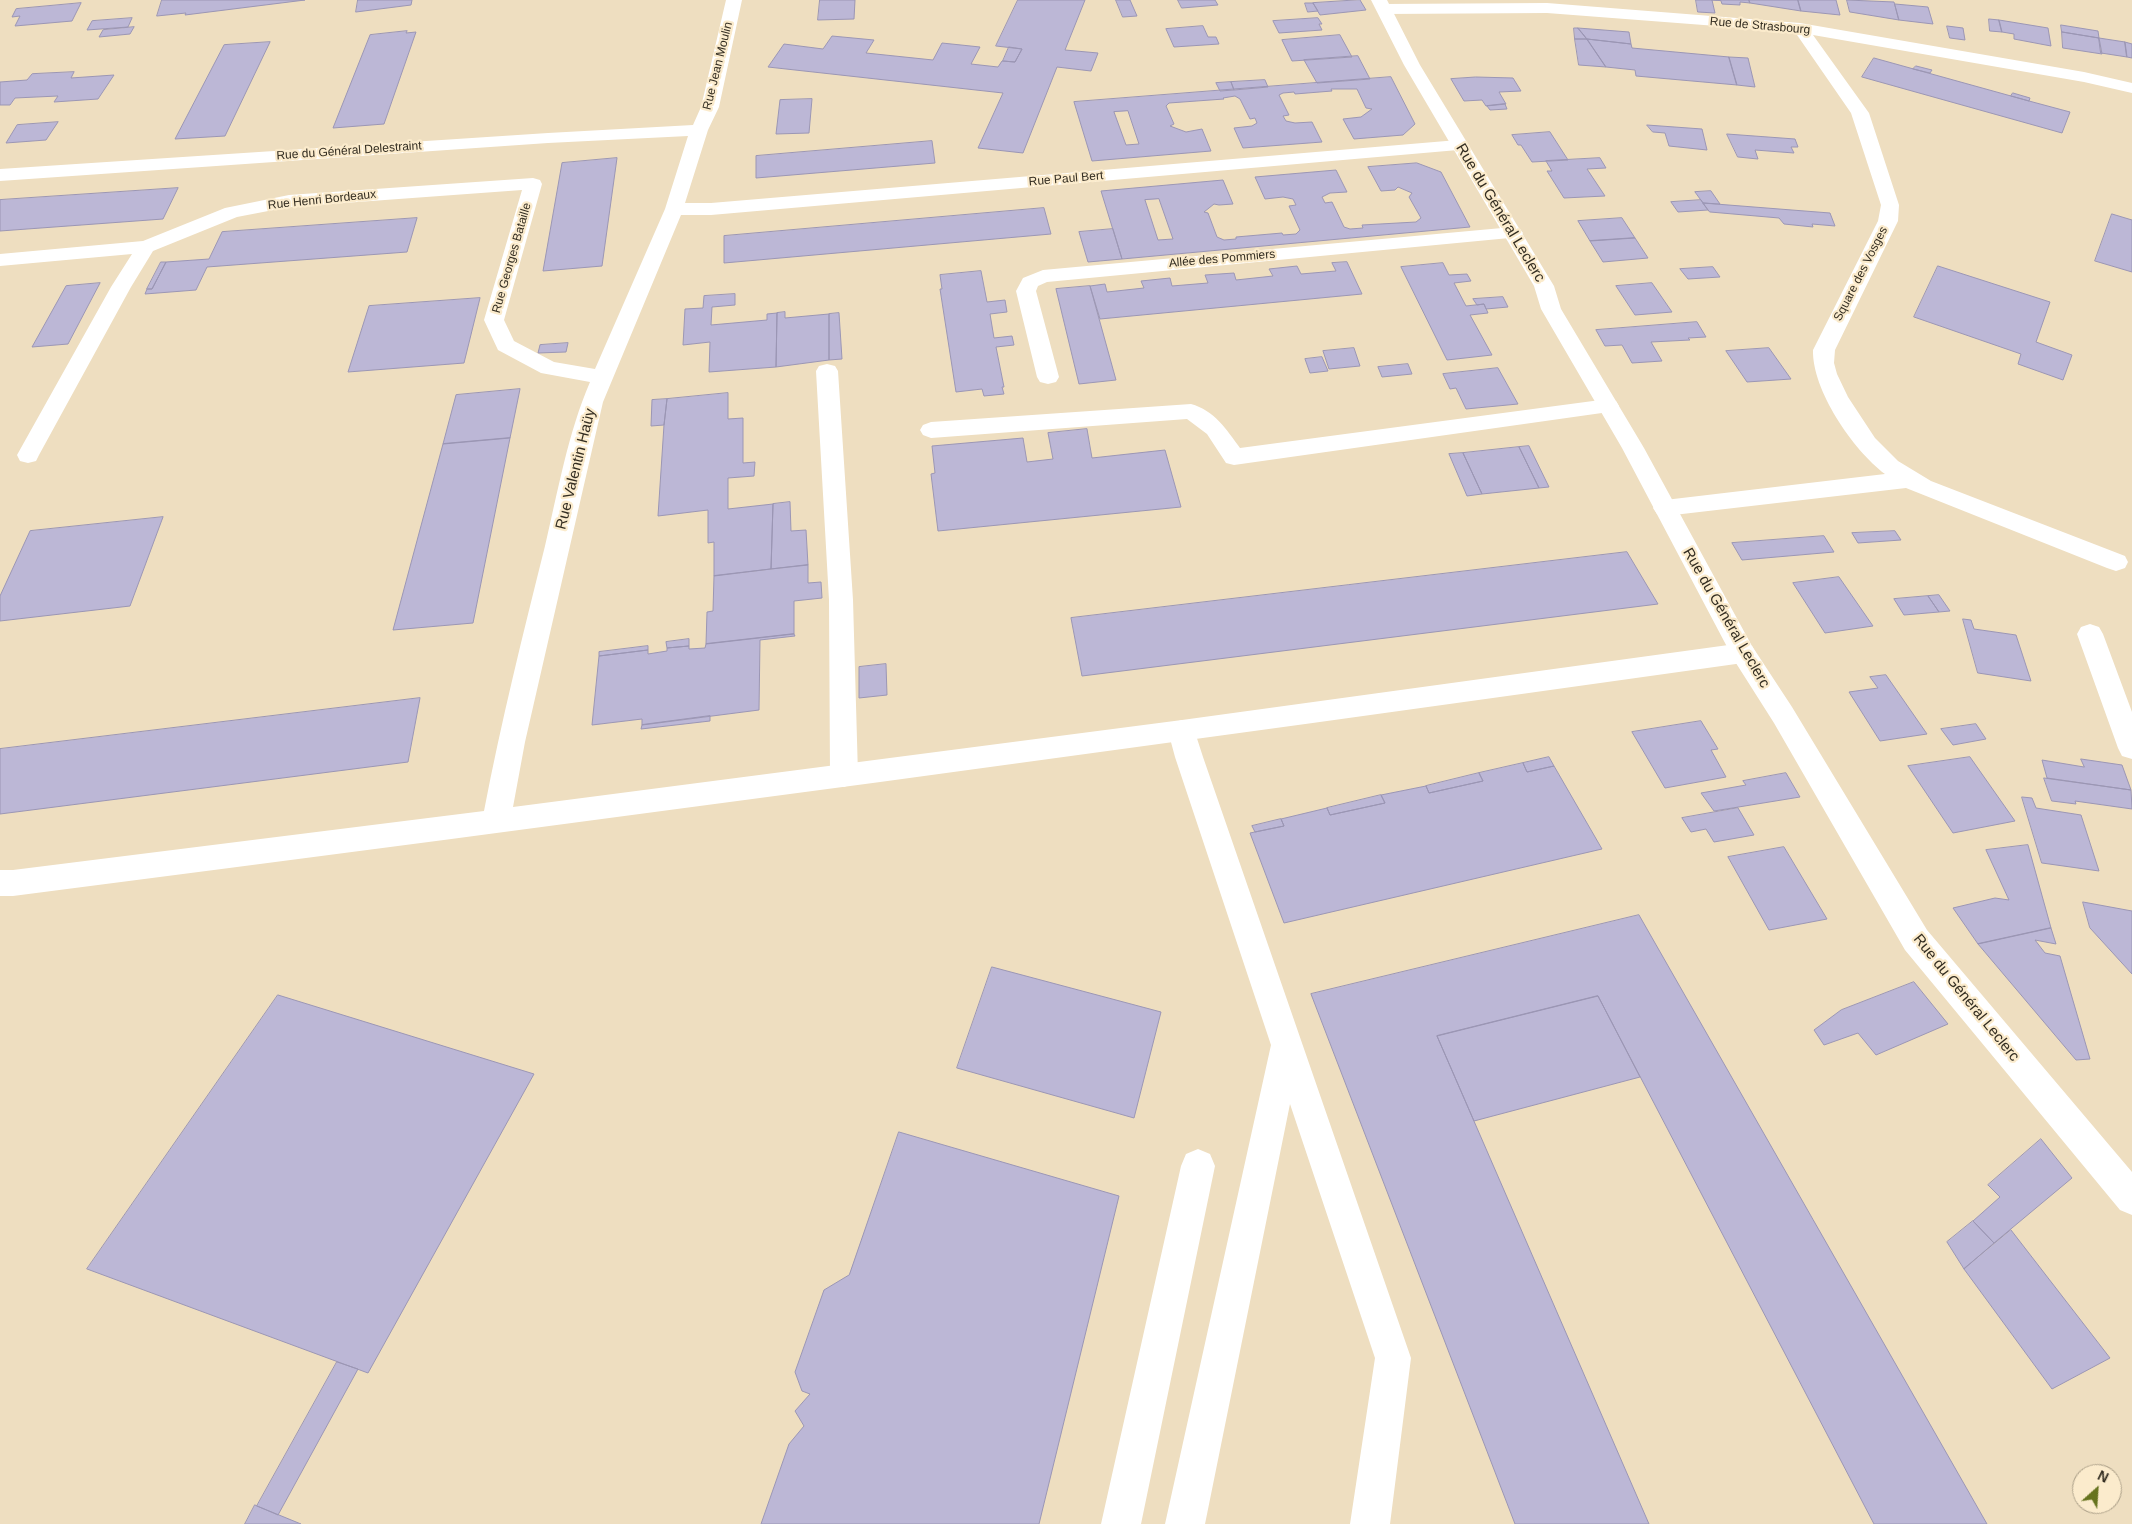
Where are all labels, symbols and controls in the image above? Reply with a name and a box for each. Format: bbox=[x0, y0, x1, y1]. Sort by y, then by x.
street label: Rue de Strasbourg bbox=[1709, 14, 1811, 38]
street label: Rue Jean Moulin bbox=[700, 21, 736, 111]
street label: Rue du Général Delestraint bbox=[276, 139, 422, 163]
street label: Rue du Général Leclerc bbox=[1451, 140, 1549, 286]
street label: Rue Paul Bert bbox=[1028, 169, 1104, 189]
street label: Rue Henri Bordeaux bbox=[267, 187, 377, 213]
street label: Rue Georges Bataille bbox=[489, 201, 535, 315]
street label: Square des Vosges bbox=[1831, 224, 1891, 324]
street label: Allée des Pommiers bbox=[1168, 247, 1276, 271]
street label: Rue Valentin Haüy bbox=[552, 407, 600, 531]
street label: Rue du Général Leclerc bbox=[1679, 545, 1773, 691]
street label: Rue du Général Leclerc bbox=[1909, 931, 2023, 1065]
north arrow bbox=[2072, 1464, 2122, 1514]
text: N bbox=[2095, 1467, 2111, 1486]

